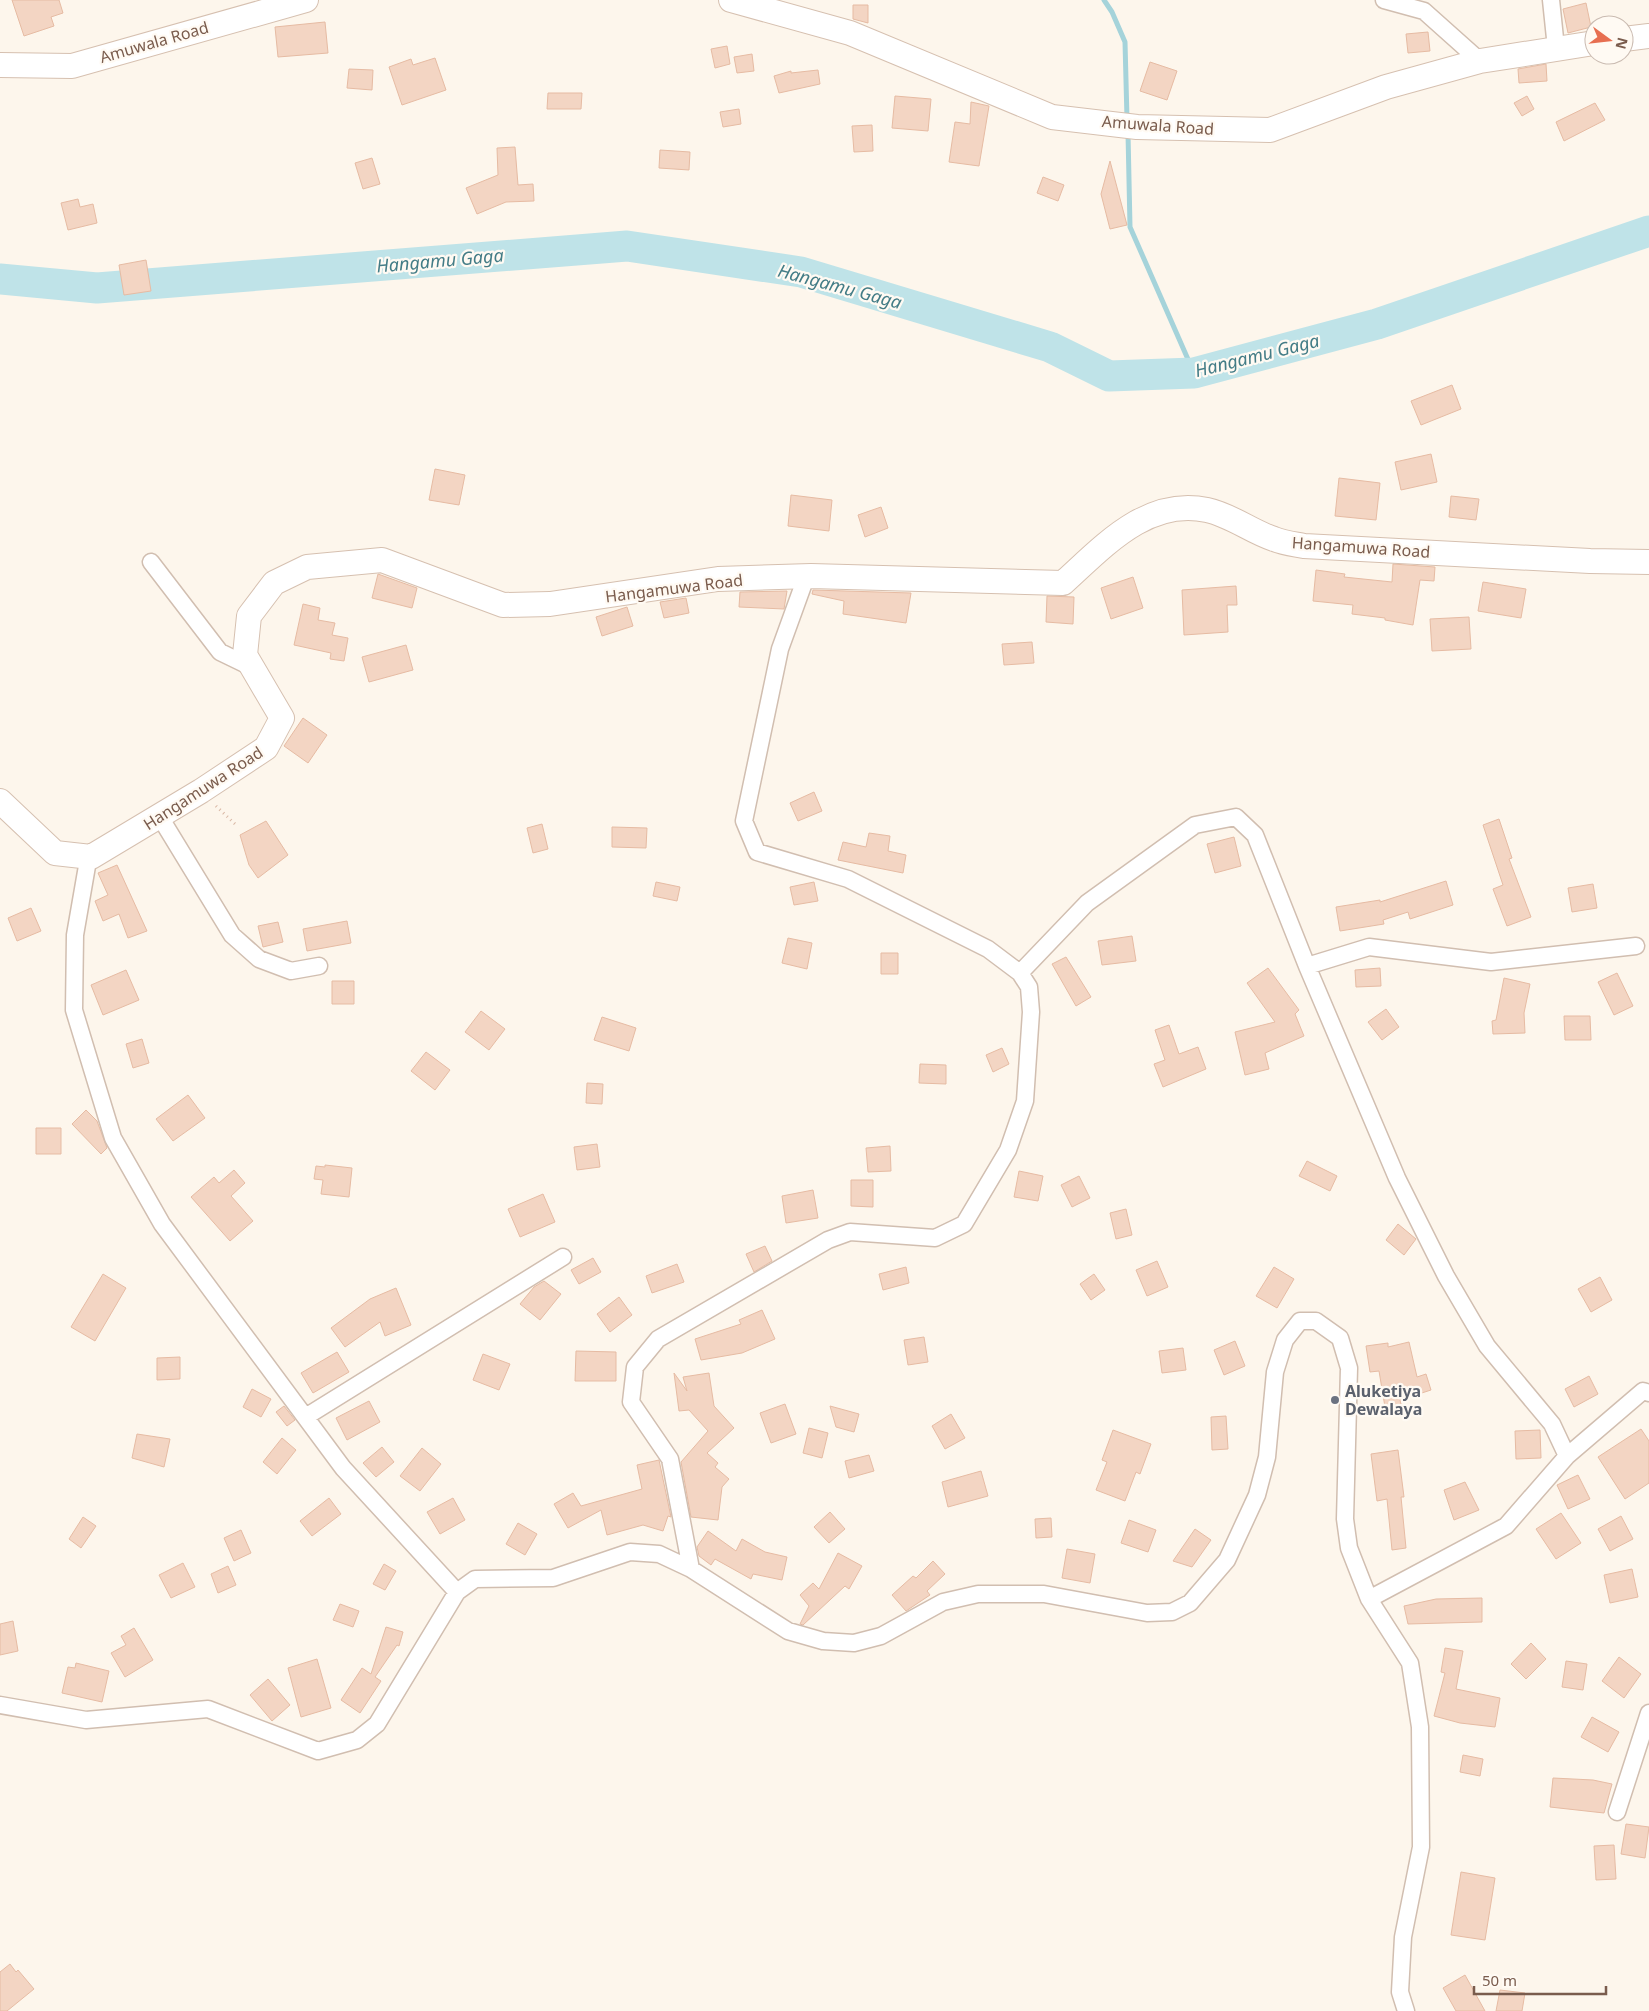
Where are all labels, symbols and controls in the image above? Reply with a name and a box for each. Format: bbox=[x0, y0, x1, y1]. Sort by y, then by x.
north arrow bbox=[1584, 15, 1634, 65]
street label: Amuwala Road bbox=[97, 16, 211, 68]
text: N bbox=[1611, 36, 1633, 51]
street label: Amuwala Road bbox=[1101, 110, 1215, 140]
water label: Hangamu Gaga bbox=[375, 242, 505, 278]
water label: Hangamu Gaga bbox=[775, 258, 905, 314]
water label: Hangamu Gaga bbox=[1192, 328, 1322, 382]
street label: Hangamuwa Road bbox=[1291, 531, 1431, 563]
street label: Hangamuwa Road bbox=[604, 569, 744, 607]
street label: Hangamuwa Road bbox=[139, 741, 267, 835]
place label: Aluketiya Dewalaya bbox=[1345, 1380, 1422, 1420]
marker: Aluketiya Dewalaya bbox=[1329, 1394, 1341, 1406]
scale bar bbox=[1474, 1964, 1606, 1996]
text: 50 m bbox=[1482, 1970, 1517, 1990]

